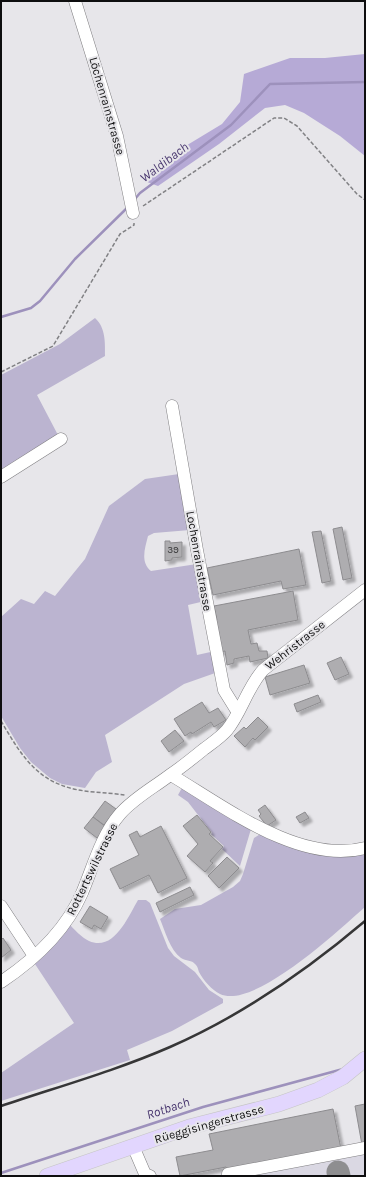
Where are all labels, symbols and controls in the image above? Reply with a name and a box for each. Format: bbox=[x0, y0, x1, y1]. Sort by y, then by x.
street label: Löchenrainstrasse bbox=[86, 55, 128, 157]
water label: Waldibach bbox=[137, 139, 191, 185]
street label: Lochenrainstrasse bbox=[183, 510, 215, 612]
house number: 39 bbox=[167, 544, 179, 556]
street label: Wehristrasse bbox=[262, 617, 328, 673]
street label: Rottertswilstrasse bbox=[64, 821, 120, 917]
water label: Rotbach bbox=[145, 1094, 191, 1122]
street label: Rüeggisingerstrasse bbox=[153, 1102, 265, 1146]

